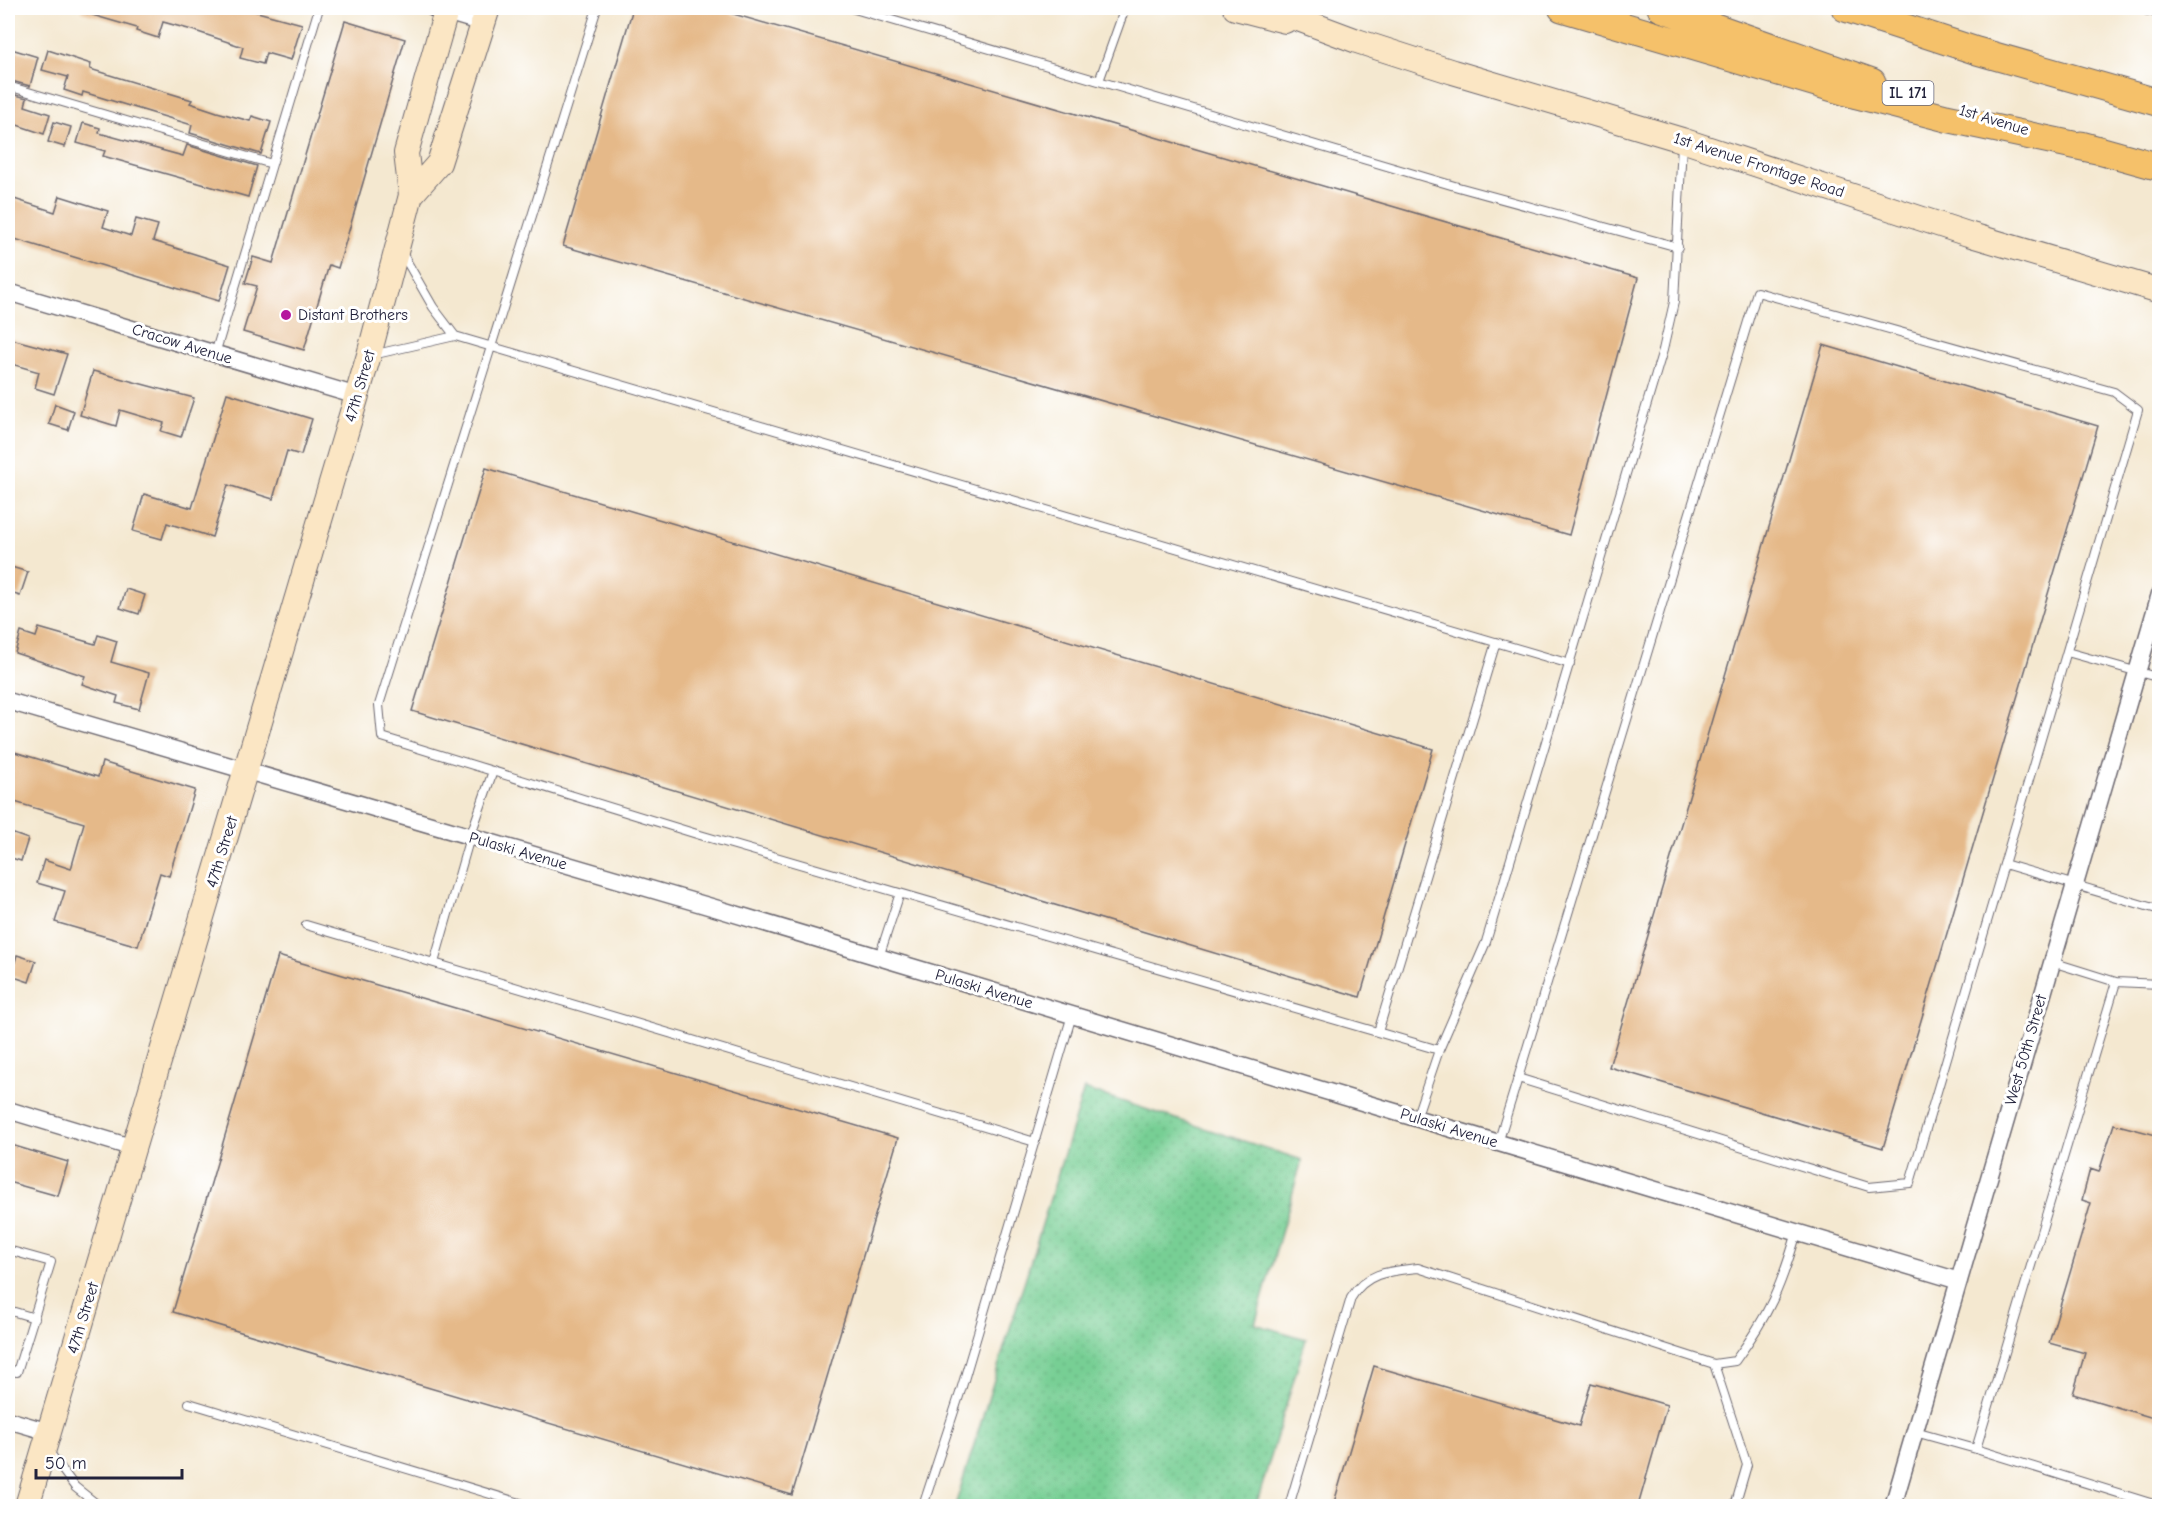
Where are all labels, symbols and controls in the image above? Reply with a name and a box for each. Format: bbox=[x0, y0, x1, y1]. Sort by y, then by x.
road number: IL 171 bbox=[1882, 81, 1934, 105]
street label: 1st Avenue bbox=[1957, 101, 2031, 139]
street label: 1st Avenue Frontage Road bbox=[1671, 129, 1847, 201]
place label: Distant Brothers bbox=[298, 306, 408, 324]
marker: Distant Brothers bbox=[279, 308, 293, 322]
street label: Cracow Avenue bbox=[130, 320, 234, 368]
street label: 47th Street bbox=[341, 348, 379, 424]
street label: 47th Street bbox=[203, 814, 242, 890]
street label: Pulaski Avenue bbox=[467, 828, 569, 874]
street label: Pulaski Avenue bbox=[933, 966, 1035, 1012]
street label: West 50th Street bbox=[2002, 992, 2051, 1107]
street label: Pulaski Avenue bbox=[1398, 1105, 1500, 1151]
street label: 47th Street bbox=[64, 1280, 103, 1356]
scale bar bbox=[36, 1442, 182, 1480]
text: 50 m bbox=[45, 1453, 87, 1474]

